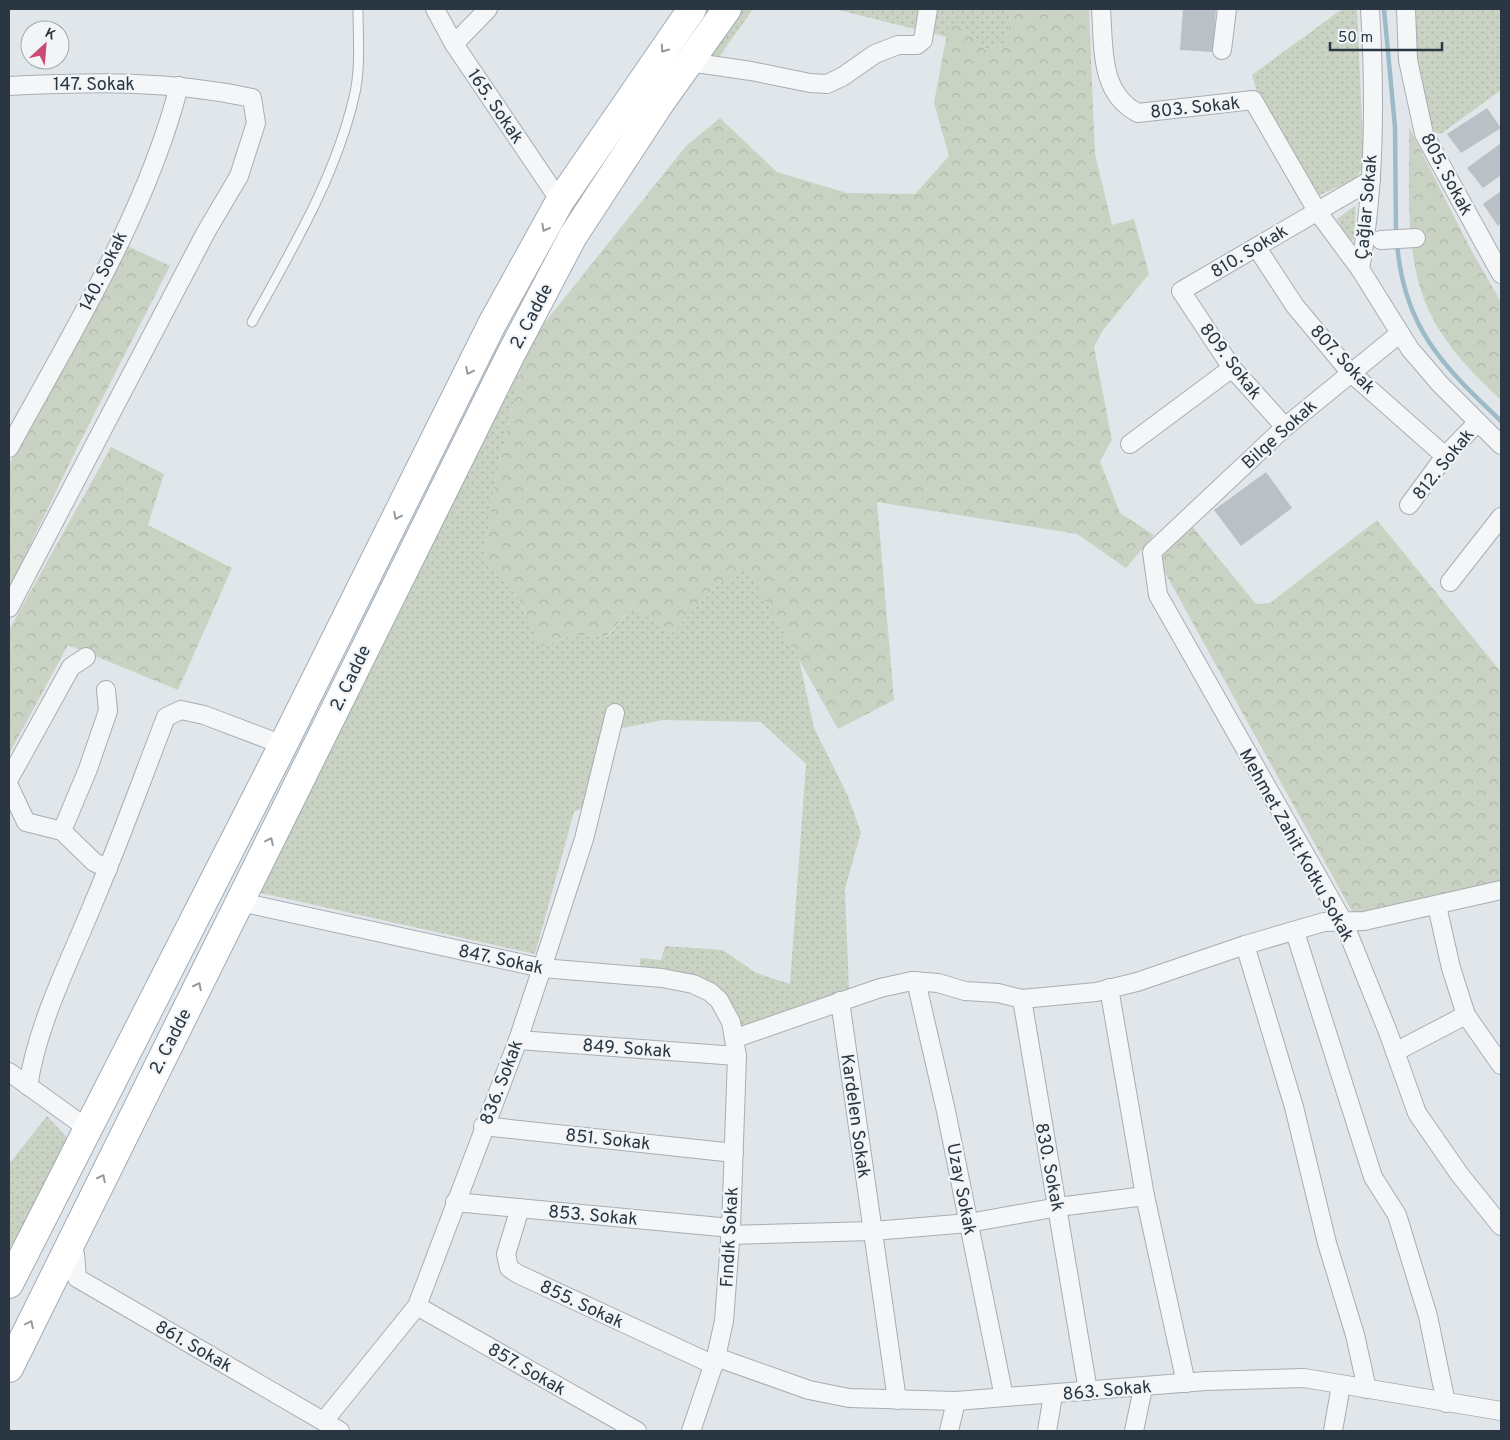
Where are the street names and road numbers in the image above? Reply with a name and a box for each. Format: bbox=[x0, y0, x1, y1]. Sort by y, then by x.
street label: 165. Sokak bbox=[461, 65, 528, 149]
street label: 147. Sokak bbox=[53, 74, 135, 97]
street label: 803. Sokak bbox=[1149, 92, 1241, 125]
street label: 805. Sokak bbox=[1414, 129, 1477, 220]
street label: Çağlar Sokak bbox=[1351, 153, 1384, 261]
street label: 810. Sokak bbox=[1207, 220, 1293, 284]
street label: 140. Sokak bbox=[75, 228, 134, 315]
street label: 2. Cadde bbox=[506, 280, 559, 353]
street label: 809. Sokak bbox=[1194, 319, 1266, 405]
street label: 807. Sokak bbox=[1304, 321, 1380, 399]
street label: Bilge Sokak bbox=[1237, 395, 1323, 475]
street label: 812. Sokak bbox=[1408, 424, 1480, 505]
street label: 2. Cadde bbox=[326, 642, 377, 715]
street label: Mehmet Zahit Kotku Sokak bbox=[1233, 745, 1358, 946]
street label: 847. Sokak bbox=[456, 940, 545, 981]
street label: 2. Cadde bbox=[145, 1005, 198, 1078]
street label: 849. Sokak bbox=[581, 1035, 672, 1064]
street label: 836. Sokak bbox=[476, 1037, 529, 1128]
street label: Kardelen Sokak bbox=[834, 1053, 875, 1180]
street label: 830. Sokak bbox=[1029, 1121, 1068, 1214]
street label: 851. Sokak bbox=[564, 1125, 652, 1156]
street label: Uzay Sokak bbox=[940, 1141, 981, 1237]
street label: Fındık Sokak bbox=[716, 1186, 745, 1288]
street label: 853. Sokak bbox=[547, 1201, 639, 1232]
street label: 855. Sokak bbox=[536, 1276, 627, 1335]
street label: 861. Sokak bbox=[151, 1316, 236, 1379]
street label: 857. Sokak bbox=[483, 1339, 569, 1402]
street label: 863. Sokak bbox=[1062, 1376, 1153, 1407]

